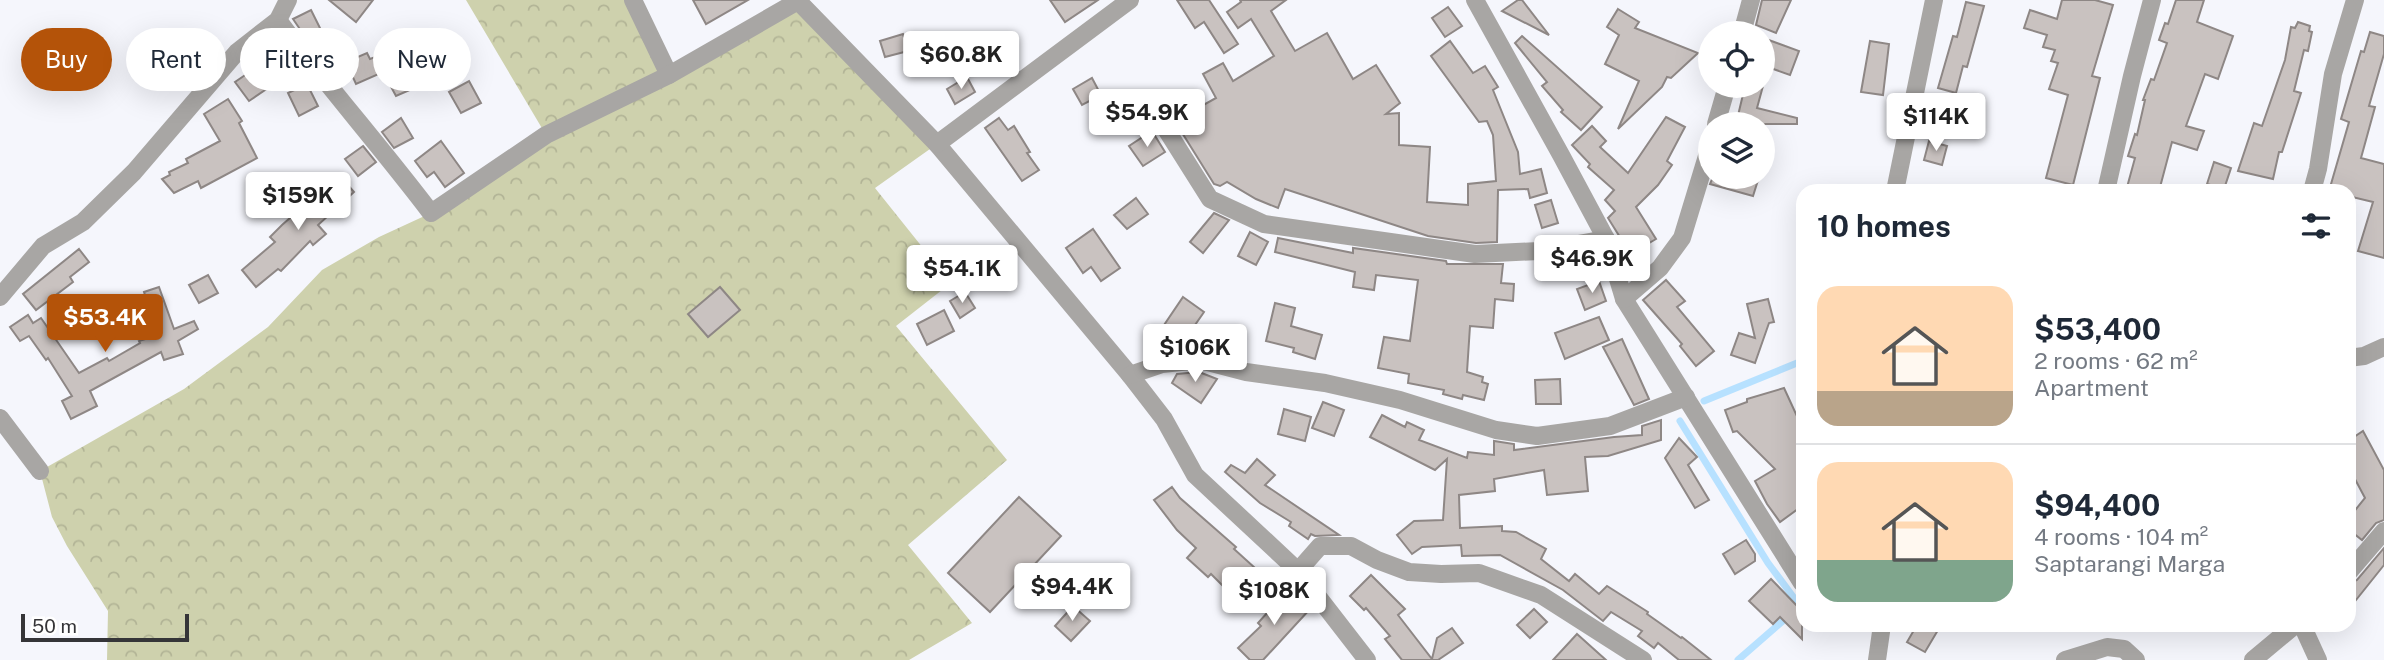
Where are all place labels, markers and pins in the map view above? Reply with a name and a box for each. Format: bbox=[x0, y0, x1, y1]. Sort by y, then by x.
pin: $60.8K bbox=[904, 32, 1018, 91]
pin: $54.9K bbox=[1090, 90, 1204, 149]
pin: $114K bbox=[1887, 94, 1985, 153]
pin: $159K bbox=[249, 173, 347, 232]
pin: $46.9K bbox=[1535, 236, 1649, 295]
pin: $54.1K bbox=[905, 246, 1019, 305]
pin: $53.4K bbox=[48, 294, 162, 354]
pin: $106K bbox=[1146, 324, 1244, 384]
pin: $94.4K bbox=[1015, 564, 1129, 623]
pin: $108K bbox=[1225, 568, 1323, 627]

